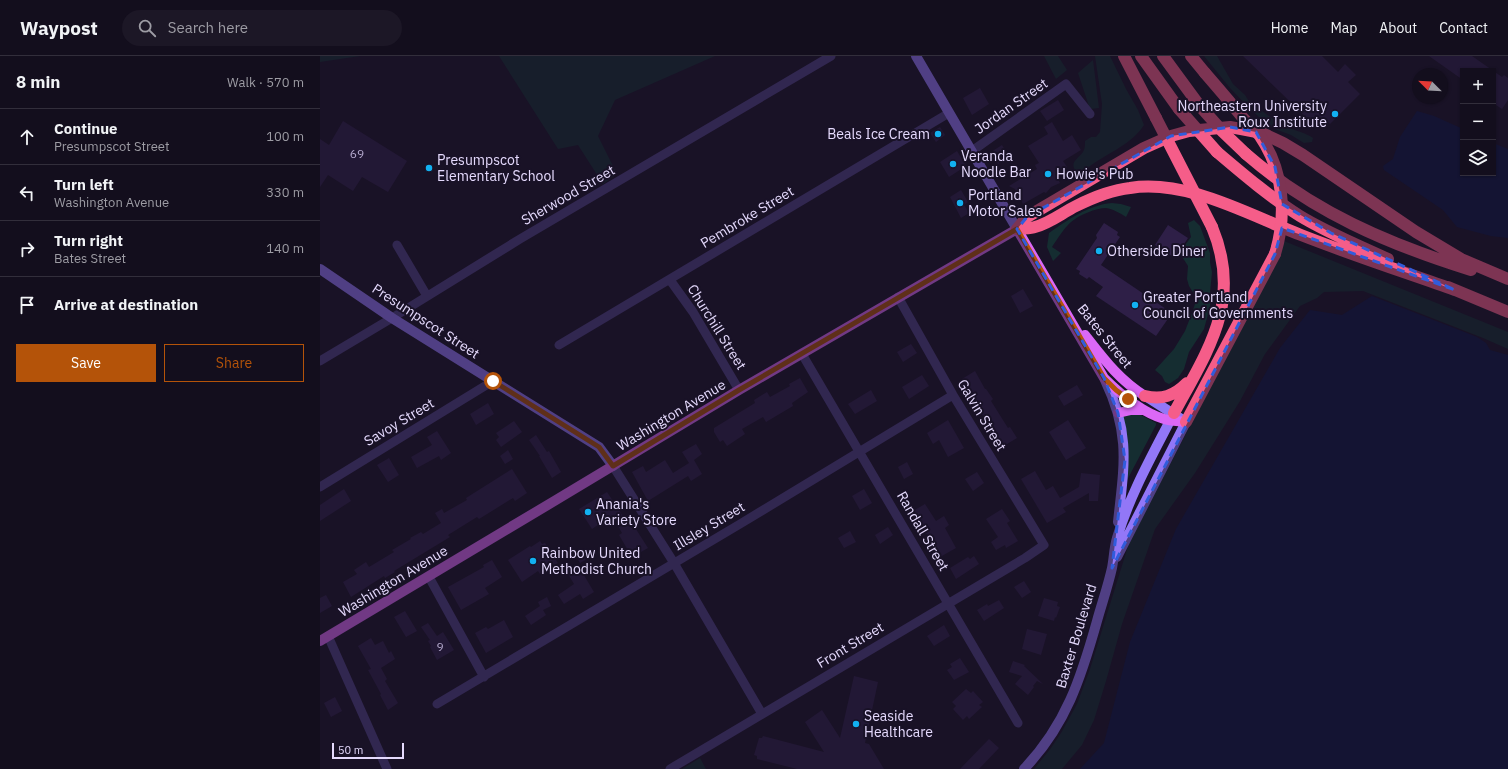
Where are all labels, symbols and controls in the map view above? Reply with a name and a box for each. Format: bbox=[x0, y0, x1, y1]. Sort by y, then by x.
search box bbox=[122, 10, 402, 46]
text: Waypost bbox=[20, 16, 98, 40]
icon: search bbox=[136, 17, 158, 39]
text: Search here bbox=[168, 18, 248, 37]
text: Home bbox=[1271, 19, 1308, 37]
text: Map bbox=[1330, 19, 1357, 37]
text: About bbox=[1379, 19, 1417, 37]
text: Contact bbox=[1439, 19, 1488, 37]
north arrow bbox=[1412, 68, 1448, 104]
map controls bbox=[1460, 68, 1496, 176]
button: + bbox=[1460, 68, 1496, 104]
text: 8 min bbox=[16, 71, 60, 93]
text: Walk · 570 m bbox=[227, 74, 304, 91]
street label: Jordan Street bbox=[971, 74, 1051, 138]
place label: Northeastern University Roux Institute bbox=[1178, 97, 1327, 131]
button: − bbox=[1460, 104, 1496, 140]
marker: Northeastern University Roux Institute bbox=[1330, 109, 1340, 119]
text: Continue bbox=[54, 119, 118, 138]
place label: Beals Ice Cream bbox=[827, 125, 930, 143]
icon: ahead bbox=[16, 126, 38, 148]
text: 100 m bbox=[266, 128, 304, 145]
marker: Beals Ice Cream bbox=[933, 129, 943, 139]
text: Presumpscot Street bbox=[54, 138, 170, 155]
button: layers bbox=[1460, 140, 1496, 176]
house number: 69 bbox=[350, 146, 364, 161]
place label: Veranda Noodle Bar bbox=[961, 147, 1031, 181]
place label: Presumpscot Elementary School bbox=[437, 151, 555, 185]
marker: Veranda Noodle Bar bbox=[948, 159, 958, 169]
street label: Sherwood Street bbox=[518, 161, 618, 229]
marker: Presumpscot Elementary School bbox=[424, 163, 434, 173]
place label: Howie's Pub bbox=[1056, 165, 1133, 183]
marker: Howie's Pub bbox=[1043, 169, 1053, 179]
text: Turn left bbox=[54, 175, 114, 194]
icon: left bbox=[16, 182, 38, 204]
street label: Pembroke Street bbox=[697, 182, 797, 252]
text: 330 m bbox=[266, 184, 304, 201]
place label: Portland Motor Sales bbox=[968, 186, 1042, 220]
text: Washington Avenue bbox=[54, 194, 169, 211]
marker: Portland Motor Sales bbox=[955, 198, 965, 208]
text: Turn right bbox=[54, 231, 123, 250]
icon: right bbox=[16, 238, 38, 260]
text: 140 m bbox=[266, 240, 304, 257]
place label: Otherside Diner bbox=[1107, 242, 1206, 260]
marker: Otherside Diner bbox=[1094, 246, 1104, 256]
text: Bates Street bbox=[54, 250, 126, 267]
street label: Presumpscot Street bbox=[369, 280, 483, 362]
street label: Churchill Street bbox=[684, 281, 750, 373]
place label: Greater Portland Council of Governments bbox=[1143, 288, 1293, 322]
icon: arrive bbox=[16, 294, 38, 316]
text: Arrive at destination bbox=[54, 295, 198, 314]
street label: Bates Street bbox=[1074, 300, 1136, 372]
marker: Greater Portland Council of Governments bbox=[1130, 300, 1140, 310]
button: Save bbox=[16, 344, 156, 382]
button: Share bbox=[164, 344, 304, 382]
route start bbox=[484, 372, 502, 390]
street label: Washington Avenue bbox=[613, 375, 729, 455]
street label: Galvin Street bbox=[953, 376, 1011, 454]
route end bbox=[1119, 390, 1137, 408]
street label: Savoy Street bbox=[361, 394, 437, 450]
street label: Randall Street bbox=[893, 488, 953, 574]
place label: Anania's Variety Store bbox=[596, 495, 677, 529]
street label: Illsley Street bbox=[670, 498, 748, 554]
marker: Anania's Variety Store bbox=[583, 507, 593, 517]
street label: Washington Avenue bbox=[335, 541, 451, 621]
place label: Rainbow United Methodist Church bbox=[541, 544, 652, 578]
marker: Rainbow United Methodist Church bbox=[528, 556, 538, 566]
street label: Baxter Boulevard bbox=[1052, 582, 1100, 690]
street label: Front Street bbox=[813, 618, 887, 672]
house number: 9 bbox=[436, 639, 444, 654]
place label: Seaside Healthcare bbox=[864, 707, 933, 741]
marker: Seaside Healthcare bbox=[851, 719, 861, 729]
scale bar bbox=[332, 741, 404, 760]
text: 50 m bbox=[338, 743, 363, 757]

